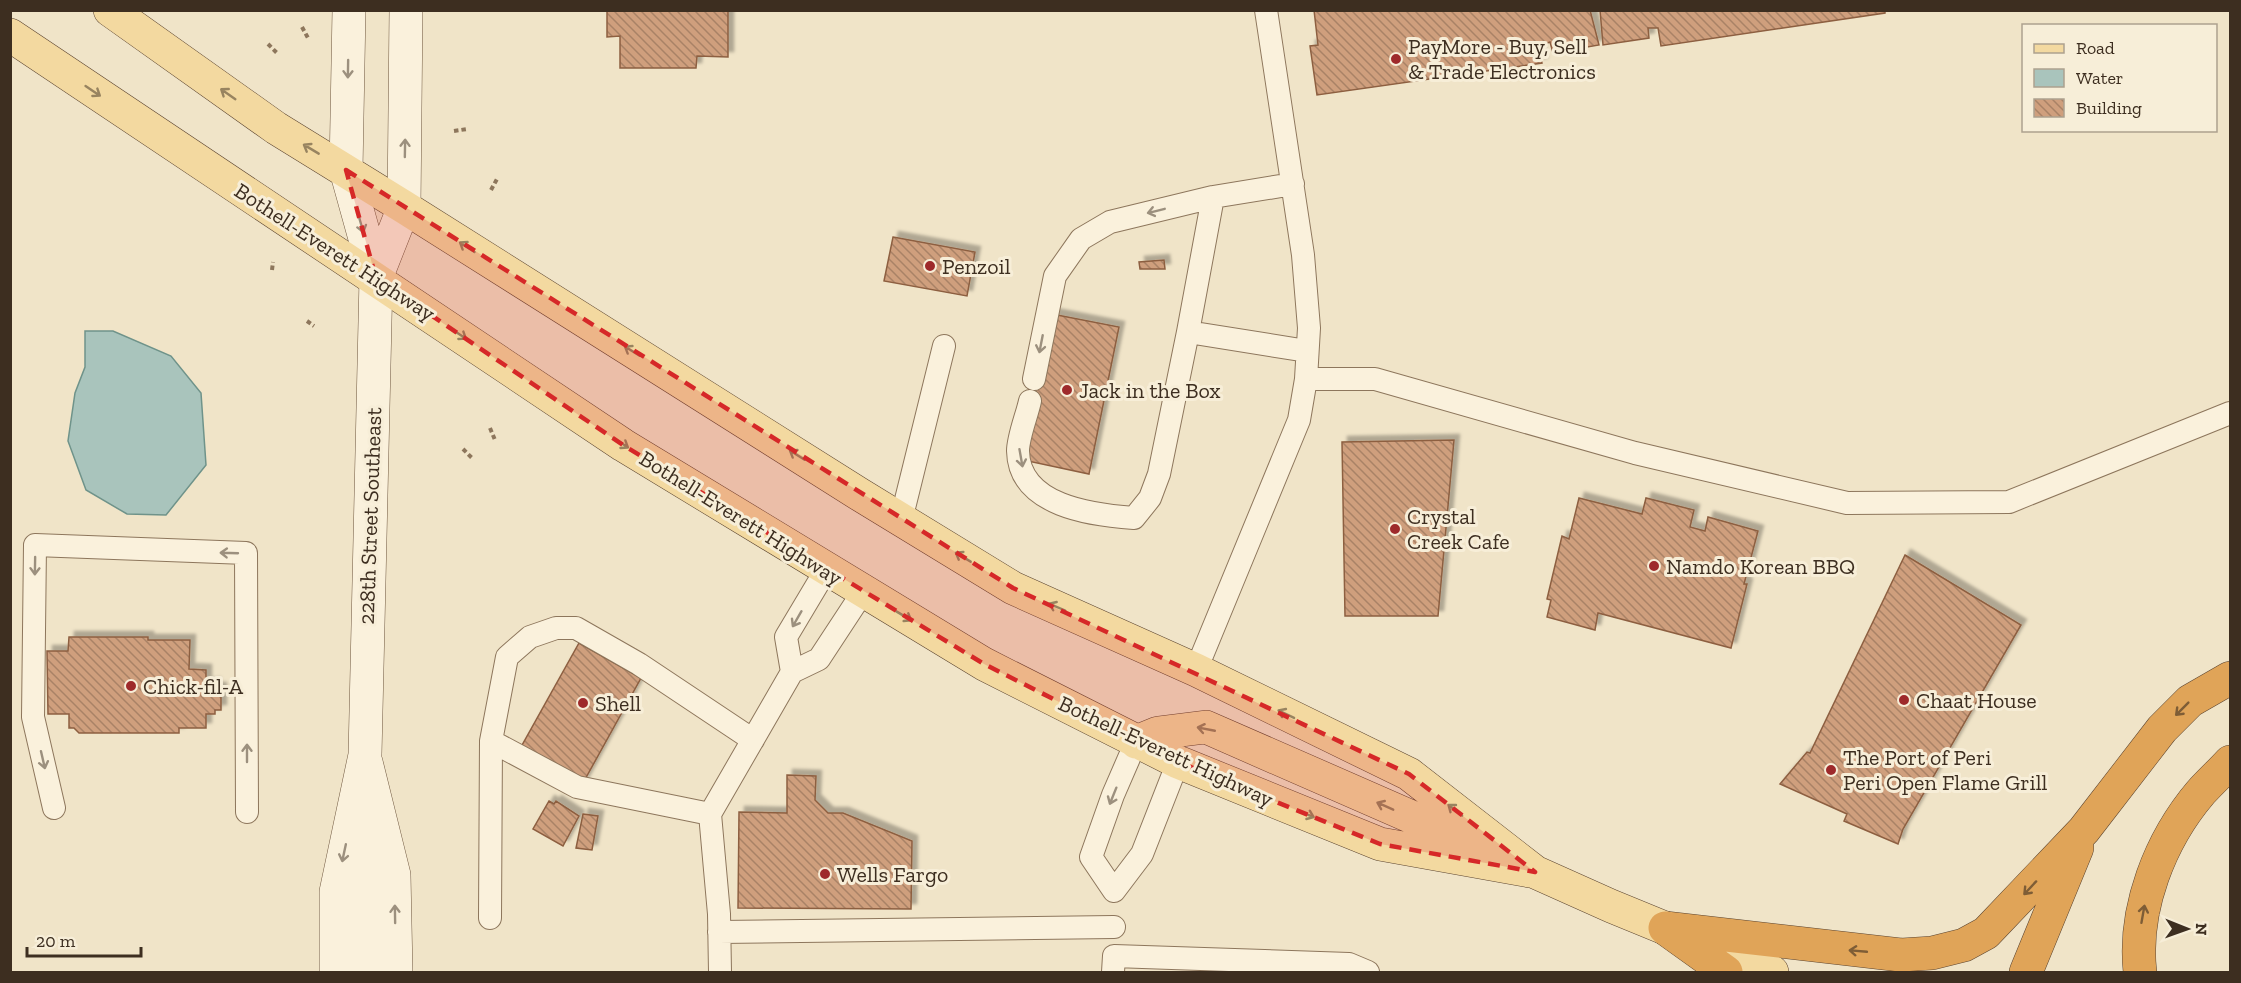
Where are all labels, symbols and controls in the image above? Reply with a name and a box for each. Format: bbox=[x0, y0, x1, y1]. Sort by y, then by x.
legend bbox=[2022, 24, 2217, 132]
place label: PayMore - Buy, Sell & Trade Electronics bbox=[1408, 33, 1596, 85]
text: Road bbox=[2076, 37, 2115, 59]
marker: PayMore - Buy, Sell & Trade Electronics bbox=[1389, 52, 1403, 66]
one-way arrow bbox=[342, 58, 354, 78]
text: Water bbox=[2076, 67, 2123, 89]
one-way arrow bbox=[85, 84, 102, 97]
one-way arrow bbox=[221, 88, 237, 101]
text: Building bbox=[2076, 97, 2142, 119]
one-way arrow bbox=[400, 139, 411, 159]
one-way arrow bbox=[303, 143, 320, 155]
street label: Bothell-Everett Highway bbox=[230, 177, 441, 327]
one-way arrow bbox=[1147, 206, 1166, 218]
one-way arrow bbox=[356, 214, 367, 233]
one-way arrow bbox=[459, 241, 476, 253]
place label: Penzoil bbox=[942, 253, 1011, 280]
marker: Penzoil bbox=[923, 259, 937, 273]
one-way arrow bbox=[451, 328, 467, 340]
one-way arrow bbox=[1035, 333, 1046, 353]
one-way arrow bbox=[624, 345, 641, 357]
place label: Jack in the Box bbox=[1079, 377, 1221, 404]
marker: Jack in the Box bbox=[1060, 383, 1074, 397]
street label: 228th Street Southeast bbox=[353, 406, 387, 625]
one-way arrow bbox=[612, 438, 629, 450]
street label: Bothell-Everett Highway bbox=[635, 445, 848, 592]
one-way arrow bbox=[1016, 448, 1027, 468]
one-way arrow bbox=[789, 449, 806, 461]
place label: Crystal Creek Cafe bbox=[1407, 503, 1510, 555]
marker: Crystal Creek Cafe bbox=[1388, 522, 1402, 536]
one-way arrow bbox=[220, 547, 240, 558]
one-way arrow bbox=[955, 551, 972, 563]
place label: Namdo Korean BBQ bbox=[1666, 553, 1855, 580]
one-way arrow bbox=[29, 555, 41, 575]
marker: Namdo Korean BBQ bbox=[1647, 559, 1661, 573]
one-way arrow bbox=[1049, 600, 1067, 612]
one-way arrow bbox=[790, 610, 802, 627]
one-way arrow bbox=[895, 611, 912, 623]
place label: Chick-fil-A bbox=[143, 673, 244, 700]
marker: Chick-fil-A bbox=[124, 679, 138, 693]
place label: Chaat House bbox=[1916, 687, 2037, 714]
street label: Bothell-Everett Highway bbox=[1054, 689, 1278, 813]
place label: Shell bbox=[595, 690, 641, 717]
marker: Chaat House bbox=[1897, 693, 1911, 707]
marker: Shell bbox=[576, 696, 590, 710]
one-way arrow bbox=[2174, 702, 2189, 717]
one-way arrow bbox=[1278, 708, 1296, 720]
one-way arrow bbox=[1197, 723, 1216, 734]
one-way arrow bbox=[241, 744, 253, 764]
place label: The Port of Peri Peri Open Flame Grill bbox=[1843, 744, 2047, 796]
one-way arrow bbox=[38, 749, 49, 769]
marker: The Port of Peri Peri Open Flame Grill bbox=[1824, 763, 1838, 777]
one-way arrow bbox=[1107, 786, 1118, 805]
one-way arrow bbox=[1376, 799, 1394, 811]
one-way arrow bbox=[1447, 804, 1463, 817]
one-way arrow bbox=[1296, 809, 1314, 820]
one-way arrow bbox=[338, 843, 349, 862]
place label: Wells Fargo bbox=[837, 861, 948, 888]
marker: Wells Fargo bbox=[818, 867, 832, 881]
one-way arrow bbox=[2023, 880, 2037, 895]
north arrow bbox=[2157, 899, 2217, 959]
one-way arrow bbox=[389, 905, 401, 925]
one-way arrow bbox=[2138, 905, 2149, 925]
scale bar bbox=[27, 920, 141, 958]
text: N bbox=[2192, 923, 2211, 936]
text: 20 m bbox=[36, 930, 76, 952]
one-way arrow bbox=[1849, 945, 1869, 956]

